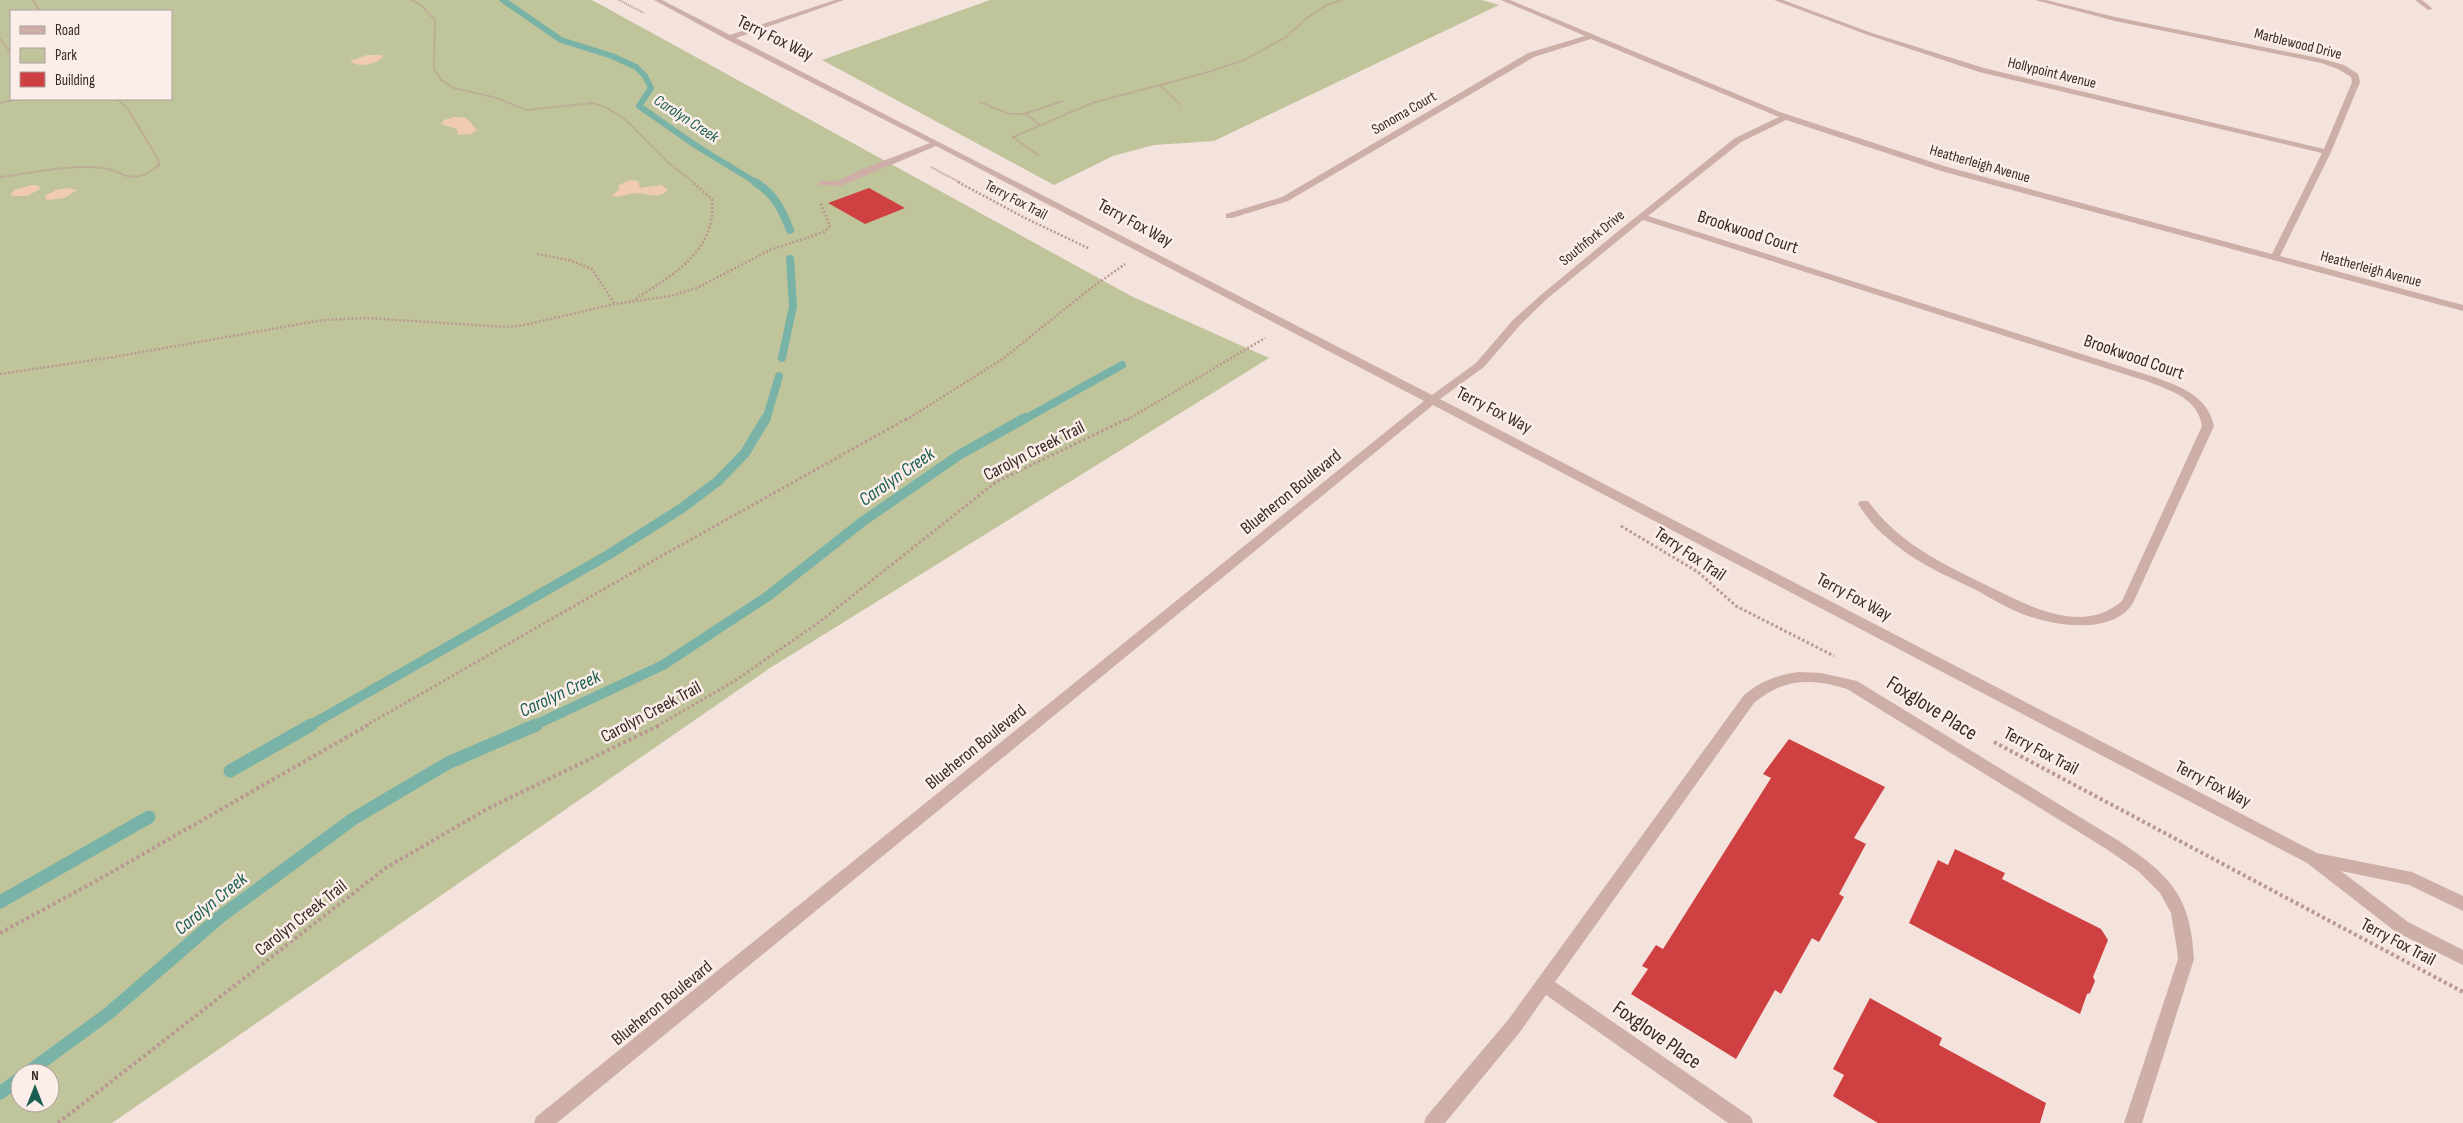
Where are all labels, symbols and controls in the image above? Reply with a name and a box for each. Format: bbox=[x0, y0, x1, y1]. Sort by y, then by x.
legend bbox=[10, 10, 172, 100]
street label: Terry Fox Way bbox=[733, 11, 817, 65]
text: Road bbox=[55, 21, 80, 40]
street label: Marblewood Drive bbox=[2252, 24, 2344, 64]
text: Park bbox=[55, 46, 77, 65]
street label: Hollypoint Avenue bbox=[2006, 53, 2098, 93]
text: Building bbox=[55, 71, 95, 90]
street label: Sonoma Court bbox=[1368, 87, 1440, 139]
water label: Carolyn Creek bbox=[650, 91, 723, 147]
street label: Heatherleigh Avenue bbox=[1927, 141, 2033, 187]
street label: Terry Fox Trail bbox=[982, 176, 1050, 224]
street label: Terry Fox Way bbox=[1094, 194, 1176, 252]
street label: Southfork Drive bbox=[1555, 206, 1629, 270]
street label: Brookwood Court bbox=[1695, 206, 1801, 258]
street label: Heatherleigh Avenue bbox=[2318, 246, 2424, 292]
street label: Brookwood Court bbox=[2081, 330, 2187, 384]
street label: Terry Fox Way bbox=[1453, 382, 1535, 438]
street label: Carolyn Creek Trail bbox=[980, 416, 1088, 486]
water label: Carolyn Creek bbox=[855, 442, 940, 511]
street label: Blueheron Boulevard bbox=[1236, 445, 1346, 539]
street label: Terry Fox Trail bbox=[1650, 522, 1730, 586]
street label: Terry Fox Way bbox=[1813, 568, 1895, 626]
water label: Carolyn Creek bbox=[516, 665, 605, 723]
street label: Foxglove Place bbox=[1882, 670, 1982, 746]
street label: Carolyn Creek Trail bbox=[597, 677, 705, 747]
street label: Blueheron Boulevard bbox=[921, 700, 1031, 794]
street label: Terry Fox Trail bbox=[2000, 723, 2082, 779]
street label: Terry Fox Way bbox=[2172, 756, 2254, 812]
water label: Carolyn Creek bbox=[170, 867, 253, 940]
street label: Carolyn Creek Trail bbox=[251, 876, 351, 960]
street label: Terry Fox Trail bbox=[2357, 914, 2439, 970]
street label: Blueheron Boulevard bbox=[607, 956, 717, 1050]
street label: Foxglove Place bbox=[1608, 995, 1706, 1075]
north arrow bbox=[10, 1063, 60, 1113]
text: N bbox=[31, 1067, 39, 1084]

